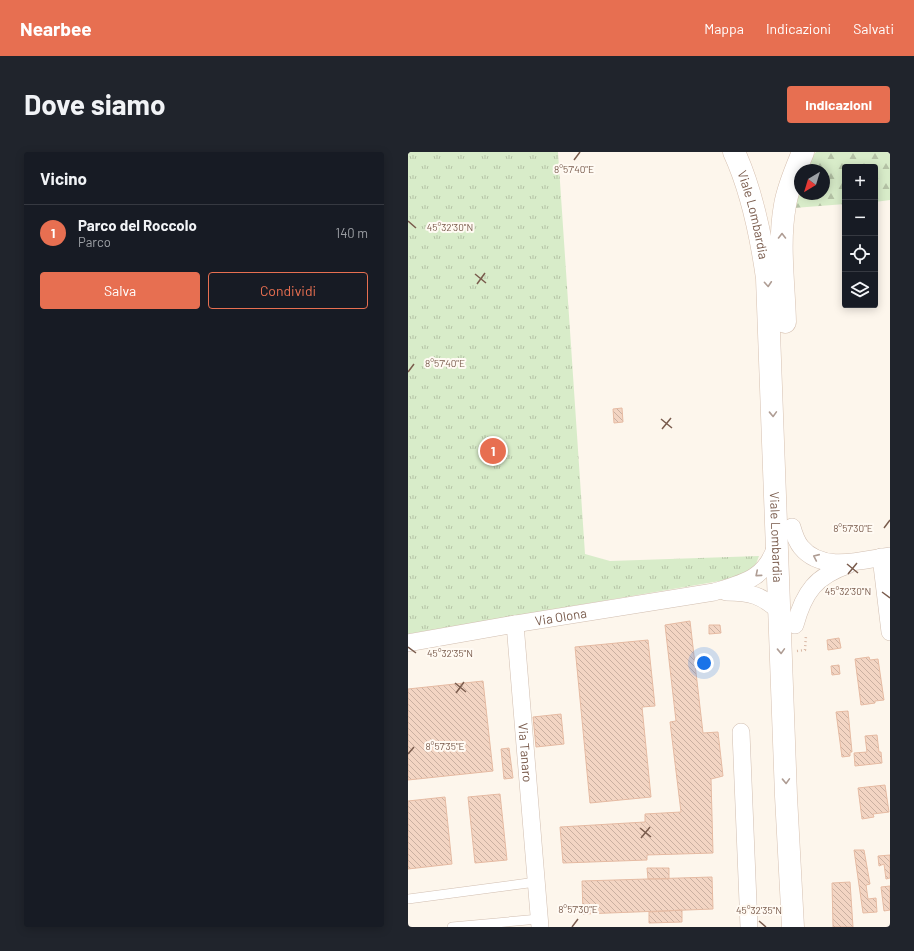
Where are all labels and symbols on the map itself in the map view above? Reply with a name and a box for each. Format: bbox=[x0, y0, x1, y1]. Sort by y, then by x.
text: 8°57'40"E bbox=[554, 163, 594, 175]
north arrow bbox=[794, 164, 830, 200]
street label: Viale Lombardia bbox=[734, 168, 772, 260]
text: 45°32'30"N bbox=[427, 221, 473, 233]
one-way arrow bbox=[778, 233, 786, 239]
one-way arrow bbox=[763, 281, 772, 287]
text: 8°57'40"E bbox=[425, 357, 465, 369]
one-way arrow bbox=[769, 411, 777, 417]
pin: 1 bbox=[480, 436, 506, 466]
street label: Viale Lombardia bbox=[767, 491, 786, 583]
text: 8°57'30"E bbox=[833, 522, 873, 534]
one-way arrow bbox=[812, 554, 820, 562]
one-way arrow bbox=[755, 569, 763, 576]
text: 45°32'30"N bbox=[825, 585, 871, 597]
street label: Via Olona bbox=[534, 605, 588, 629]
text: 45°32'35"N bbox=[427, 647, 473, 659]
one-way arrow bbox=[777, 648, 785, 654]
your location bbox=[694, 653, 714, 673]
street label: Via Tanaro bbox=[515, 722, 536, 783]
text: 8°57'35"E bbox=[425, 740, 465, 752]
one-way arrow bbox=[781, 778, 790, 784]
text: 8°57'30"E bbox=[558, 903, 598, 915]
text: 45°32'35"N bbox=[736, 904, 782, 916]

